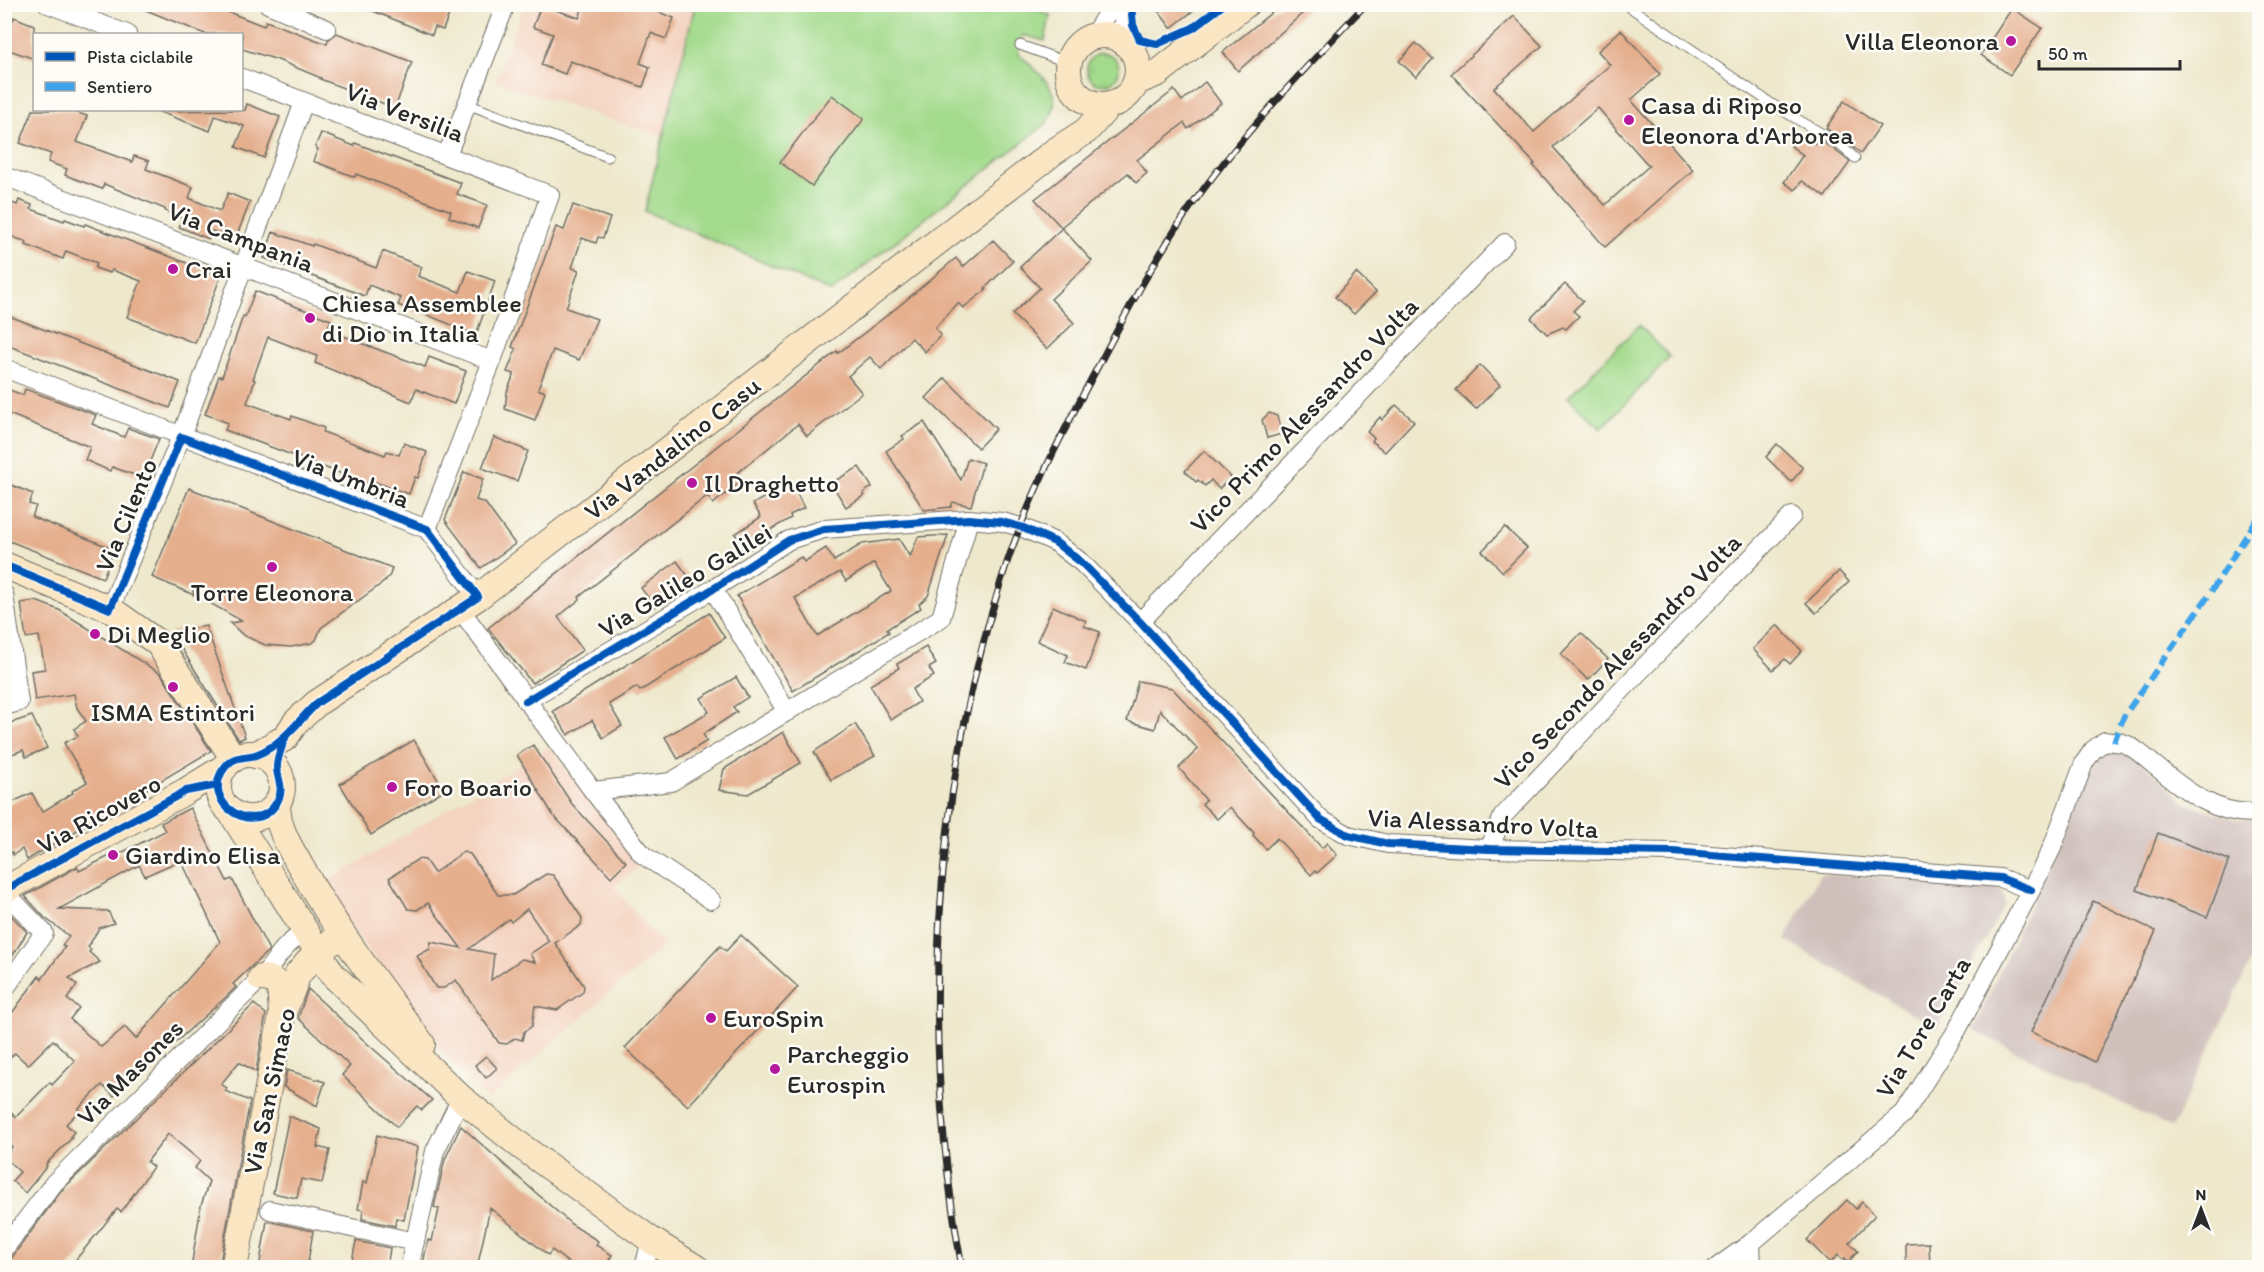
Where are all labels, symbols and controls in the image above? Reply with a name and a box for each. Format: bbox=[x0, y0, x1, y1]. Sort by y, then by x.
place label: Villa Eleonora bbox=[1845, 25, 2000, 57]
legend bbox=[33, 33, 243, 111]
scale bar bbox=[2039, 33, 2180, 71]
marker: Villa Eleonora bbox=[2004, 34, 2018, 48]
text: 50 m bbox=[2048, 43, 2088, 65]
text: Pista ciclabile bbox=[87, 46, 193, 68]
street label: Via Versilia bbox=[341, 75, 469, 149]
text: Sentiero bbox=[87, 76, 152, 98]
place label: Casa di Riposo Eleonora d'Arborea bbox=[1641, 89, 1854, 151]
marker: Casa di Riposo Eleonora d'Arborea bbox=[1622, 113, 1636, 127]
street label: Via Campania bbox=[163, 194, 319, 280]
place label: Crai bbox=[185, 253, 232, 285]
marker: Crai bbox=[166, 262, 180, 276]
place label: Chiesa Assemblee di Dio in Italia bbox=[322, 287, 522, 349]
street label: Vico Primo Alessandro Volta bbox=[1183, 290, 1426, 540]
marker: Chiesa Assemblee di Dio in Italia bbox=[303, 311, 317, 325]
street label: Via Vandalino Casu bbox=[577, 369, 767, 527]
street label: Via Umbria bbox=[288, 441, 415, 515]
street label: Via Cilento bbox=[88, 453, 164, 577]
place label: Il Draghetto bbox=[704, 467, 839, 499]
marker: Il Draghetto bbox=[685, 476, 699, 490]
street label: Via Galileo Galilei bbox=[592, 516, 778, 644]
street label: Vico Secondo Alessandro Volta bbox=[1486, 526, 1748, 796]
marker: Torre Eleonora bbox=[265, 560, 279, 574]
place label: Torre Eleonora bbox=[191, 576, 354, 608]
place label: Di Meglio bbox=[107, 618, 211, 650]
marker: Di Meglio bbox=[88, 627, 102, 641]
marker: ISMA Estintori bbox=[166, 680, 180, 694]
place label: ISMA Estintori bbox=[91, 696, 255, 728]
street label: Via Ricovero bbox=[31, 767, 167, 861]
place label: Foro Boario bbox=[404, 771, 532, 803]
marker: Foro Boario bbox=[385, 780, 399, 794]
street label: Via Alessandro Volta bbox=[1367, 801, 1600, 845]
place label: Giardino Elisa bbox=[125, 839, 281, 871]
marker: Giardino Elisa bbox=[106, 848, 120, 862]
street label: Via Tore Carta bbox=[1868, 950, 1978, 1104]
place label: EuroSpin bbox=[723, 1002, 824, 1034]
street label: Via San Simaco bbox=[236, 1005, 302, 1177]
marker: EuroSpin bbox=[704, 1011, 718, 1025]
street label: Via Masones bbox=[70, 1012, 190, 1132]
place label: Parcheggio Eurospin bbox=[787, 1038, 909, 1100]
marker: Parcheggio Eurospin bbox=[768, 1062, 782, 1076]
north arrow bbox=[2171, 1179, 2231, 1239]
text: N bbox=[2196, 1185, 2206, 1204]

